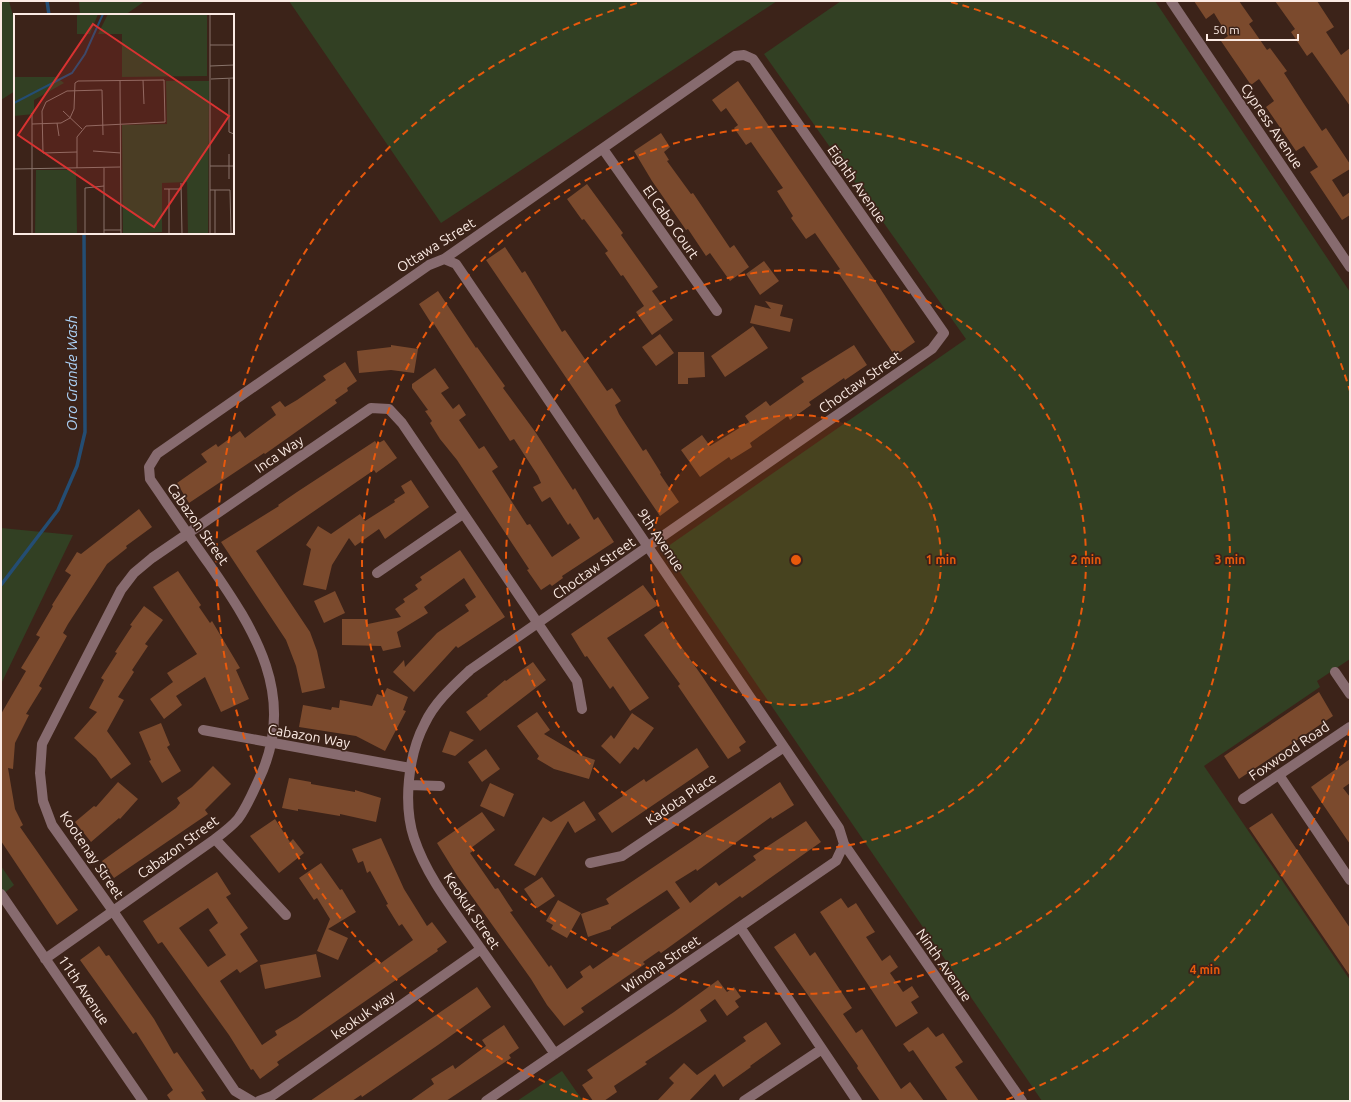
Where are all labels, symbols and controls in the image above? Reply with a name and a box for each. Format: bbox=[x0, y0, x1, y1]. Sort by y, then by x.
inset map bbox=[14, 14, 234, 234]
scale bar bbox=[1207, 16, 1298, 42]
text: 50 m bbox=[1213, 23, 1240, 36]
street label: Cypress Avenue bbox=[1238, 80, 1306, 172]
street label: Eighth Avenue bbox=[824, 142, 890, 226]
street label: El Cabo Court bbox=[640, 182, 702, 262]
street label: Ottawa Street bbox=[394, 214, 479, 275]
water label: Oro Grande Wash bbox=[63, 315, 80, 431]
street label: Choctaw Street bbox=[816, 347, 905, 416]
street label: Inca Way bbox=[252, 432, 306, 476]
street label: Cabazon Street bbox=[164, 480, 232, 568]
street label: 9th Avenue bbox=[634, 506, 688, 574]
street label: Choctaw Street bbox=[550, 533, 639, 602]
centre of rings bbox=[789, 553, 803, 567]
text: 1 min bbox=[926, 553, 956, 566]
text: 2 min bbox=[1071, 553, 1101, 566]
text: 3 min bbox=[1215, 553, 1245, 566]
street label: Foxwood Road bbox=[1246, 718, 1332, 784]
street label: Cabazon Way bbox=[267, 721, 352, 751]
street label: Kadota Place bbox=[643, 770, 719, 828]
street label: Kootenay Street bbox=[57, 808, 127, 902]
street label: Cabazon Street bbox=[134, 812, 222, 882]
street label: Keokuk Street bbox=[441, 870, 504, 953]
street label: Ninth Avenue bbox=[913, 925, 975, 1005]
street label: Winona Street bbox=[619, 932, 703, 996]
street label: 11th Avenue bbox=[55, 953, 113, 1027]
text: 4 min bbox=[1190, 963, 1220, 976]
street label: keokuk way bbox=[329, 987, 398, 1042]

